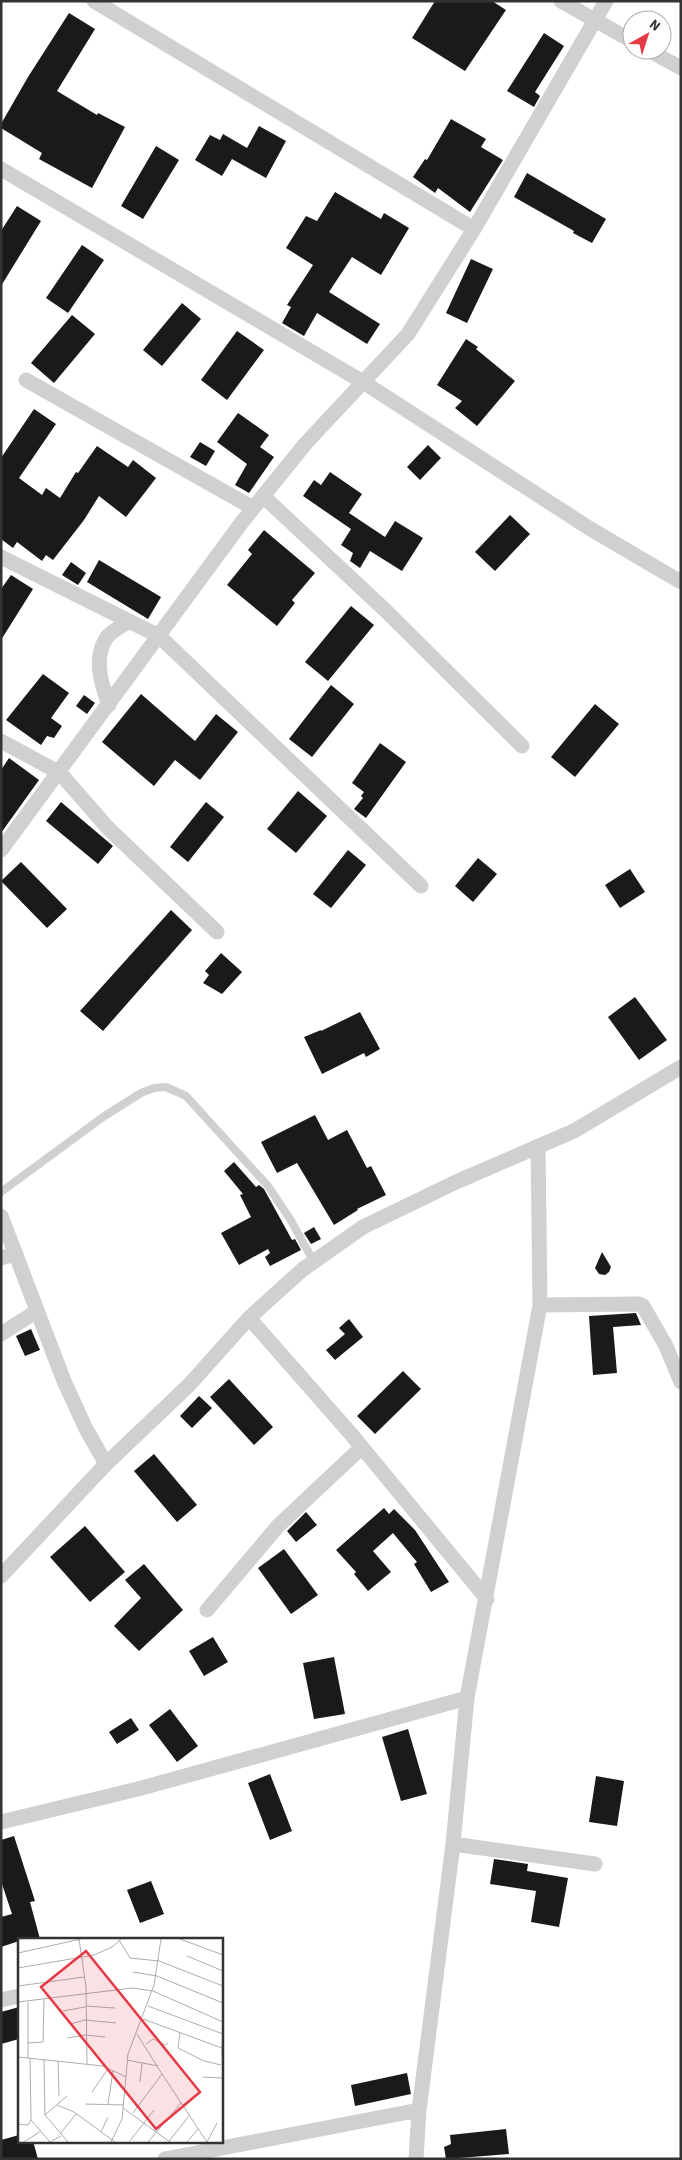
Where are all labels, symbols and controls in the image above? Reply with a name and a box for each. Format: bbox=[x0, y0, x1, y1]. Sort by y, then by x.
north arrow bbox=[622, 10, 672, 60]
text: N bbox=[645, 15, 664, 36]
inset map bbox=[18, 1938, 222, 2142]

